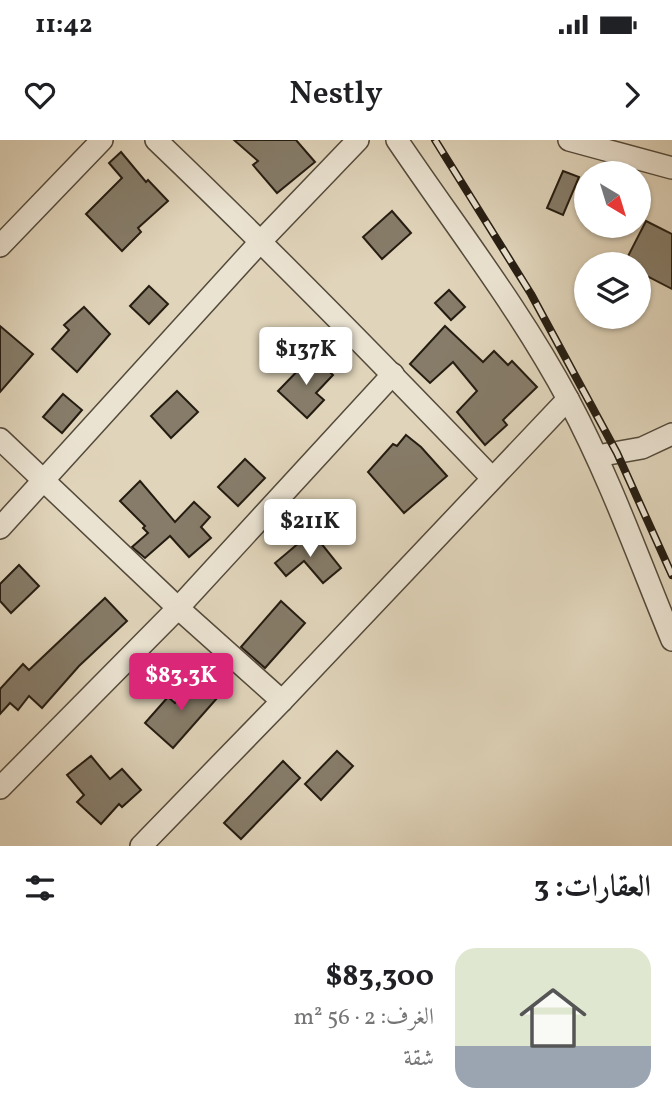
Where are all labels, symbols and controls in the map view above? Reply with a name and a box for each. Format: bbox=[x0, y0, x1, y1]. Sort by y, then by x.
text: 11:42 bbox=[35, 7, 93, 43]
text: Nestly bbox=[289, 73, 383, 117]
icon: heart bbox=[21, 76, 59, 114]
icon: forward bbox=[613, 76, 651, 114]
north arrow bbox=[574, 161, 651, 238]
map controls bbox=[574, 161, 651, 329]
button: layers bbox=[574, 252, 651, 329]
pin: $137K bbox=[257, 328, 355, 387]
text: $137K bbox=[275, 334, 337, 366]
pin: $211K bbox=[261, 500, 359, 559]
text: $211K bbox=[280, 506, 340, 538]
pin: $83.3K bbox=[124, 654, 238, 713]
text: $83.3K bbox=[145, 660, 217, 692]
text: العقارات: 3 bbox=[534, 867, 651, 909]
icon: filters bbox=[21, 869, 59, 907]
text: $83,300 bbox=[325, 956, 434, 998]
icon: home bbox=[511, 976, 595, 1060]
text: الغرف: 2 · 56 m² bbox=[294, 1002, 434, 1034]
text: شقة bbox=[404, 1043, 434, 1075]

